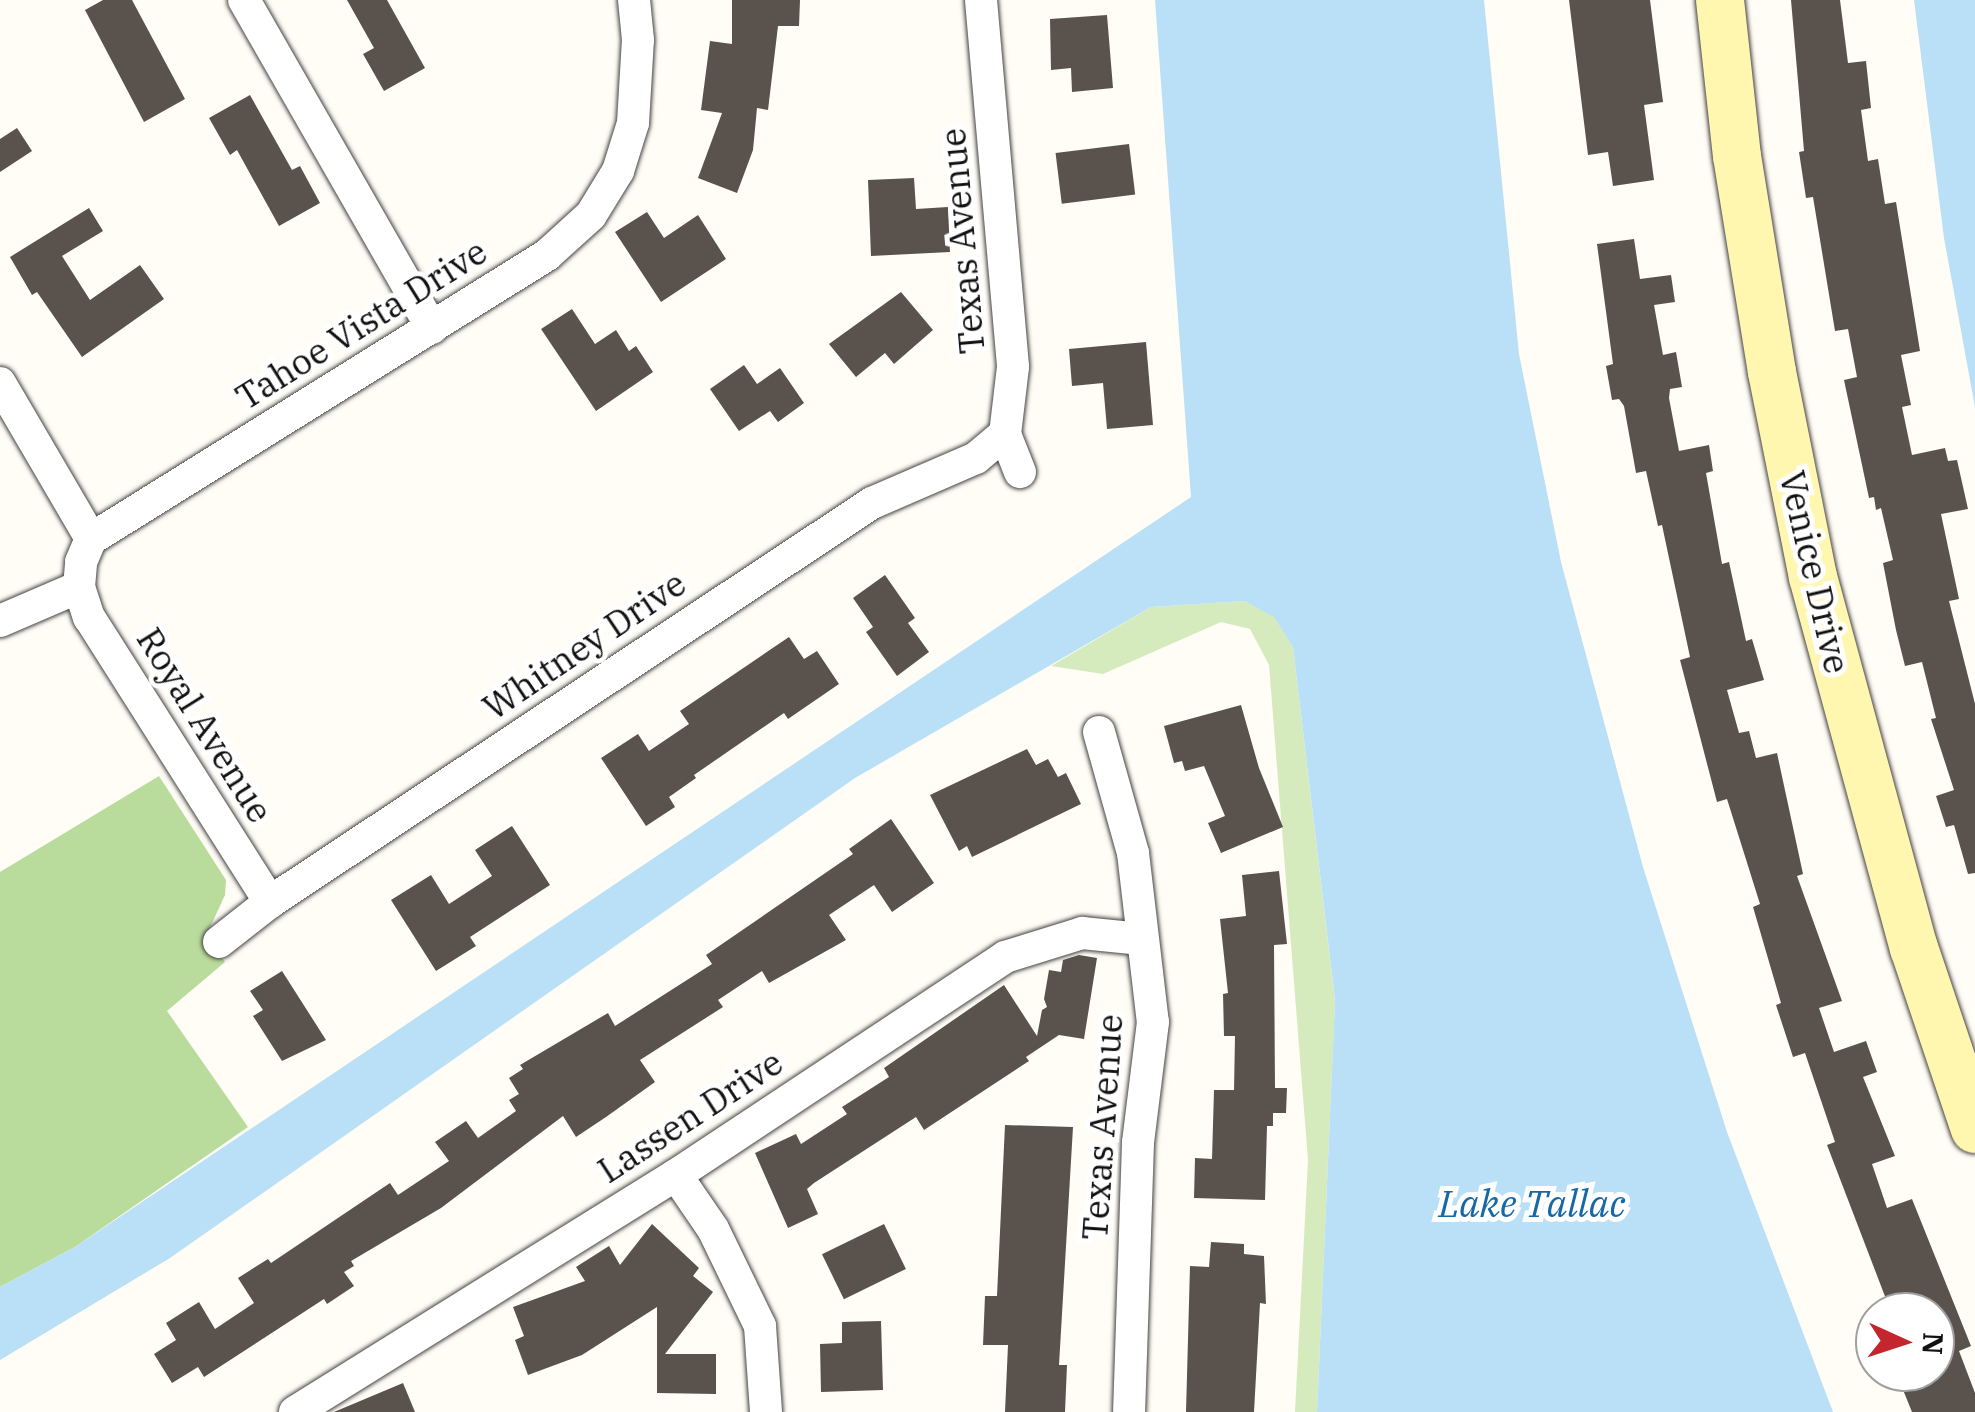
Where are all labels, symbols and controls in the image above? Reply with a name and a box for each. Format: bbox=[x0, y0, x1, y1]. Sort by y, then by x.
street label: Texas Avenue bbox=[931, 126, 993, 356]
street label: Tahoe Vista Drive bbox=[228, 230, 494, 418]
street label: Venice Drive bbox=[1771, 467, 1859, 677]
street label: Whitney Drive bbox=[475, 562, 693, 728]
street label: Royal Avenue bbox=[128, 620, 282, 830]
street label: Texas Avenue bbox=[1073, 1012, 1131, 1242]
street label: Lassen Drive bbox=[590, 1041, 790, 1191]
water label: Lake Tallac bbox=[1439, 1180, 1625, 1226]
north arrow bbox=[1855, 1292, 1955, 1392]
text: N bbox=[1914, 1331, 1953, 1356]

